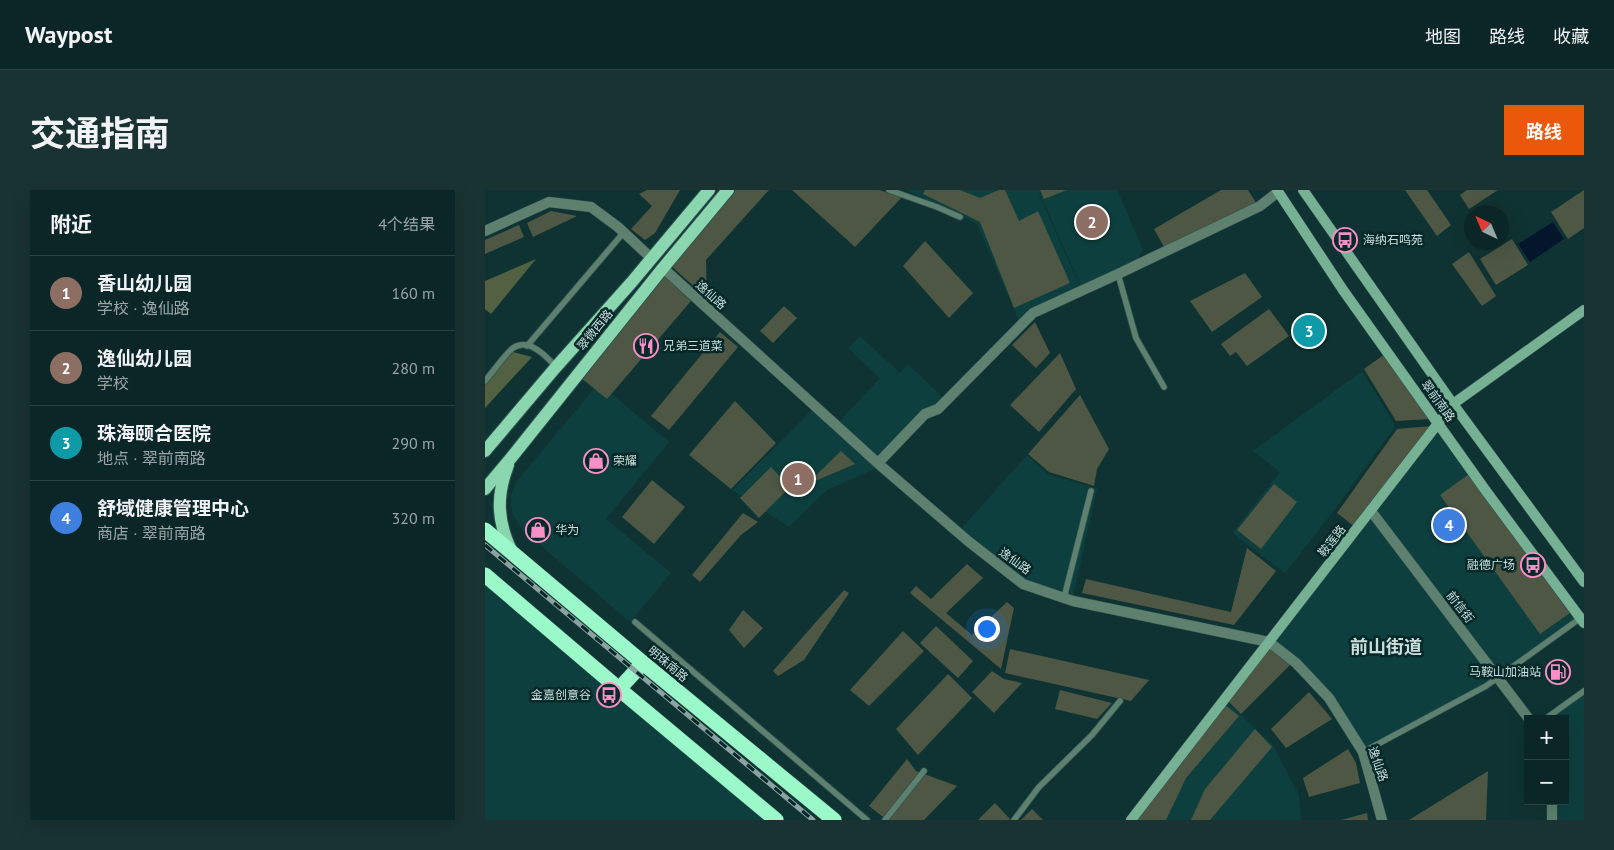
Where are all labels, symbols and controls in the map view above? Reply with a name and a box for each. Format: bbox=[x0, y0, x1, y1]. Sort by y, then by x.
text: Waypost bbox=[25, 19, 112, 50]
text: 地图 bbox=[1425, 25, 1461, 48]
text: 路线 bbox=[1489, 25, 1525, 48]
text: 收藏 bbox=[1553, 25, 1589, 48]
button: 路线 bbox=[1504, 105, 1584, 155]
text: 交通指南 bbox=[30, 110, 170, 156]
pin: 2 bbox=[1076, 203, 1108, 241]
north arrow bbox=[1464, 205, 1509, 250]
text: 附近 bbox=[50, 211, 92, 238]
text: 4个结果 bbox=[378, 214, 435, 234]
bus stop icon: 海纳石鸣苑 bbox=[1332, 227, 1358, 253]
place label: 海纳石鸣苑 bbox=[1363, 232, 1423, 247]
text: 香山幼儿园 bbox=[97, 271, 192, 295]
street label: 逸仙路 bbox=[693, 277, 730, 312]
text: 1 bbox=[61, 283, 71, 303]
text: 160 m bbox=[392, 283, 435, 303]
text: 学校 · 逸仙路 bbox=[97, 298, 190, 318]
street label: 翠微西路 bbox=[574, 306, 616, 353]
pin: 3 bbox=[1293, 312, 1325, 350]
restaurant icon: 兄弟三道菜 bbox=[633, 333, 659, 359]
place label: 兄弟三道菜 bbox=[663, 338, 723, 353]
text: 逸仙幼儿园 bbox=[97, 346, 192, 370]
text: 2 bbox=[61, 358, 71, 378]
text: 280 m bbox=[392, 358, 435, 378]
text: 学校 bbox=[97, 373, 129, 393]
street label: 翠前南路 bbox=[1418, 377, 1459, 425]
text: 珠海颐合医院 bbox=[97, 421, 211, 445]
text: 3 bbox=[61, 433, 71, 453]
text: 290 m bbox=[392, 433, 435, 453]
text: 地点 · 翠前南路 bbox=[97, 448, 206, 468]
shop icon: 荣耀 bbox=[583, 448, 609, 474]
place label: 荣耀 bbox=[613, 453, 637, 468]
pin: 1 bbox=[782, 460, 814, 498]
text: 舒域健康管理中心 bbox=[97, 496, 249, 520]
pin: 4 bbox=[1433, 506, 1465, 544]
text: 4 bbox=[61, 508, 71, 528]
text: 320 m bbox=[392, 508, 435, 528]
shop icon: 华为 bbox=[525, 517, 551, 543]
place label: 华为 bbox=[555, 522, 579, 537]
street label: 鞍莲路 bbox=[1315, 522, 1349, 559]
text: 商店 · 翠前南路 bbox=[97, 523, 206, 543]
street label: 逸仙路 bbox=[996, 544, 1034, 577]
bus stop icon: 融德广场 bbox=[1520, 552, 1546, 578]
place label: 融德广场 bbox=[1467, 557, 1515, 572]
street label: 前信街 bbox=[1443, 588, 1477, 625]
your location bbox=[974, 616, 1000, 642]
district label: 前山街道 bbox=[1350, 635, 1422, 658]
street label: 明珠南路 bbox=[645, 642, 692, 685]
fuel station icon: 马鞍山加油站 bbox=[1545, 659, 1571, 685]
place label: 马鞍山加油站 bbox=[1469, 664, 1541, 679]
bus stop icon: 金嘉创意谷 bbox=[596, 682, 622, 708]
place label: 金嘉创意谷 bbox=[531, 687, 591, 702]
map controls bbox=[1524, 715, 1569, 805]
button: + bbox=[1524, 715, 1569, 760]
street label: 逸仙路 bbox=[1366, 744, 1391, 783]
button: − bbox=[1524, 760, 1569, 805]

